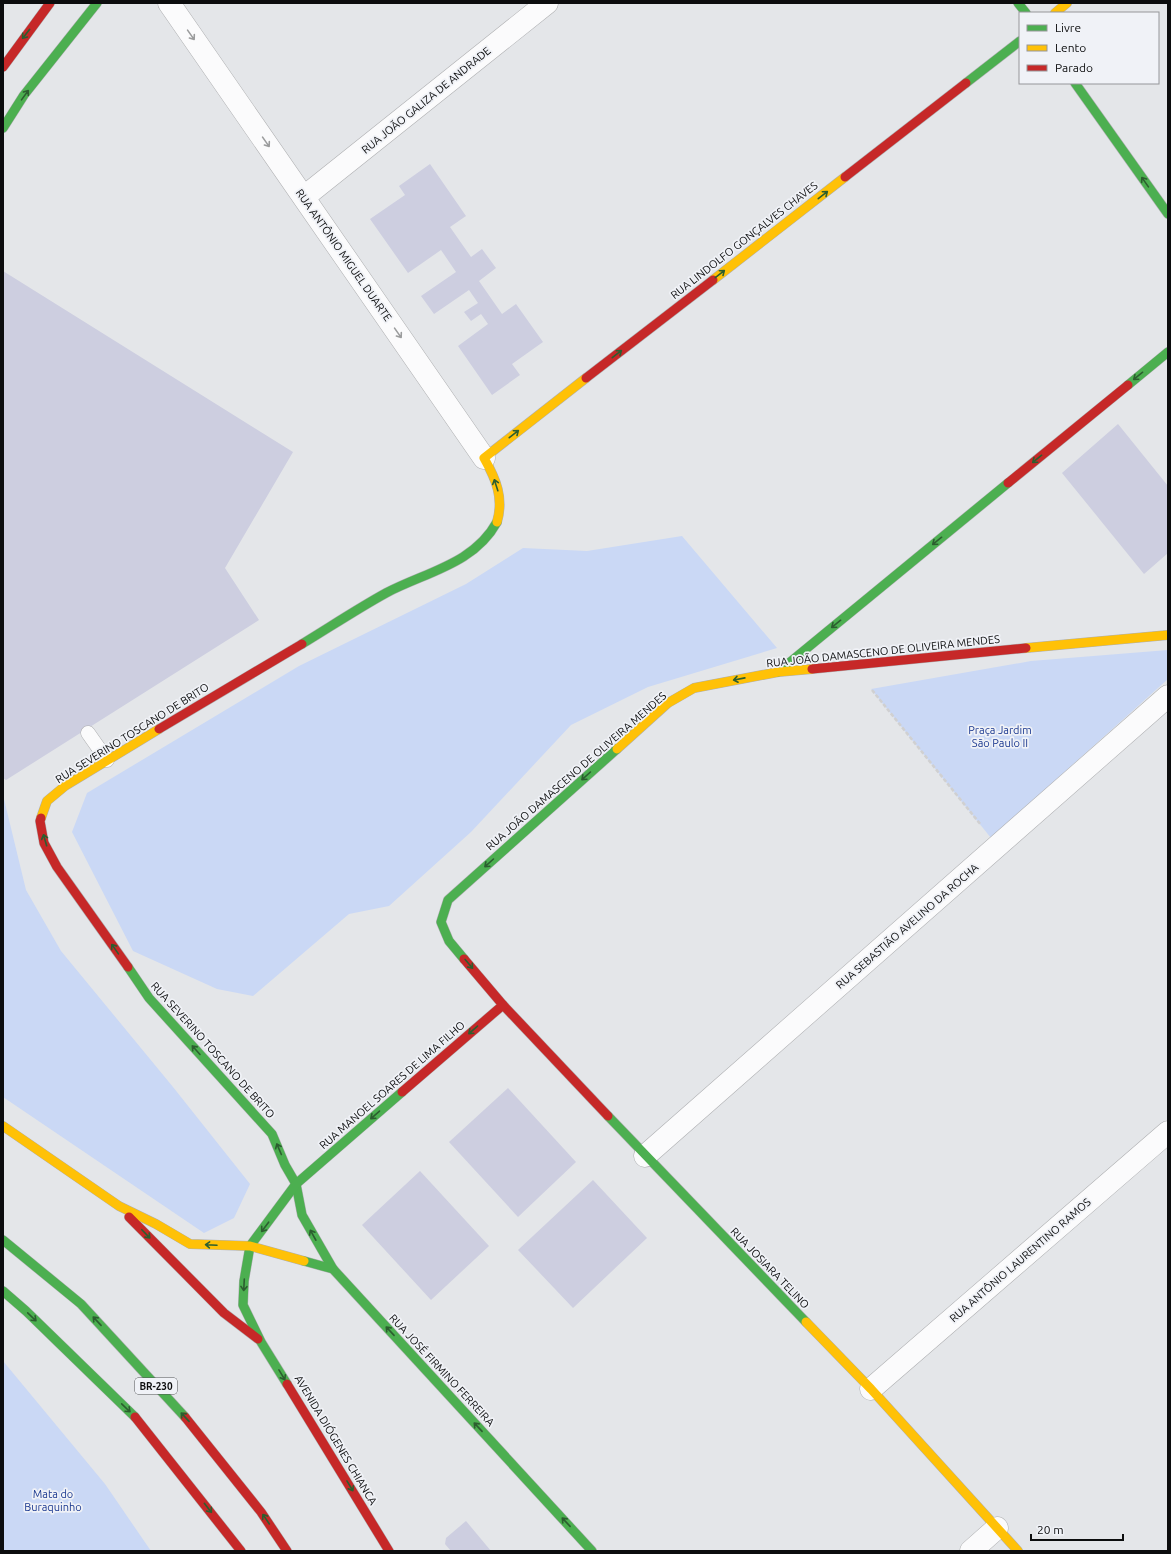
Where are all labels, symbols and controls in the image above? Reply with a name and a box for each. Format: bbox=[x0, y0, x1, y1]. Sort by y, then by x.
legend bbox=[1019, 12, 1159, 84]
text: Livre bbox=[1055, 21, 1081, 34]
one-way arrow bbox=[22, 28, 31, 39]
one-way arrow bbox=[187, 29, 195, 40]
text: Lento bbox=[1055, 41, 1086, 54]
street label: RUA JOÃO GALIZA DE ANDRADE bbox=[359, 44, 493, 156]
text: Parado bbox=[1055, 61, 1093, 74]
one-way arrow bbox=[21, 90, 29, 101]
one-way arrow bbox=[262, 136, 270, 147]
one-way arrow bbox=[1141, 177, 1150, 188]
street label: RUA LINDOLFO GONÇALVES CHAVES bbox=[668, 179, 820, 301]
street label: RUA ANTÔNIO MIGUEL DUARTE bbox=[294, 186, 395, 323]
one-way arrow bbox=[817, 190, 828, 199]
one-way arrow bbox=[714, 270, 725, 279]
one-way arrow bbox=[394, 327, 402, 338]
one-way arrow bbox=[612, 350, 623, 358]
one-way arrow bbox=[1132, 372, 1143, 381]
one-way arrow bbox=[509, 429, 520, 438]
one-way arrow bbox=[1032, 454, 1043, 463]
one-way arrow bbox=[492, 479, 500, 491]
one-way arrow bbox=[931, 537, 942, 546]
one-way arrow bbox=[831, 619, 842, 628]
street label: RUA JOÃO DAMASCENO DE OLIVEIRA MENDES bbox=[766, 633, 1001, 669]
one-way arrow bbox=[733, 676, 746, 684]
street label: RUA SEVERINO TOSCANO DE BRITO bbox=[53, 681, 211, 785]
street label: RUA JOÃO DAMASCENO DE OLIVEIRA MENDES bbox=[483, 689, 669, 853]
park label: Praça Jardim São Paulo II bbox=[968, 724, 1032, 749]
one-way arrow bbox=[581, 771, 591, 781]
one-way arrow bbox=[40, 834, 48, 847]
one-way arrow bbox=[485, 858, 495, 867]
street label: RUA SEBASTIÃO AVELINO DA ROCHA bbox=[834, 860, 981, 991]
one-way arrow bbox=[111, 944, 119, 955]
one-way arrow bbox=[464, 959, 473, 970]
street label: RUA SEVERINO TOSCANO DE BRITO bbox=[149, 980, 277, 1120]
street label: RUA MANOEL SOARES DE LIMA FILHO bbox=[317, 1019, 467, 1151]
one-way arrow bbox=[468, 1026, 479, 1035]
one-way arrow bbox=[192, 1045, 201, 1055]
one-way arrow bbox=[370, 1111, 381, 1120]
one-way arrow bbox=[274, 1144, 282, 1156]
street label: RUA ANTÔNIO LAURENTINO RAMOS bbox=[946, 1195, 1093, 1324]
one-way arrow bbox=[260, 1221, 269, 1232]
street label: RUA JOSIARA TELINO bbox=[728, 1225, 812, 1311]
one-way arrow bbox=[141, 1229, 151, 1239]
one-way arrow bbox=[309, 1229, 317, 1241]
one-way arrow bbox=[205, 1241, 218, 1248]
one-way arrow bbox=[240, 1278, 248, 1291]
street label: RUA JOSÉ FIRMINO FERREIRA bbox=[387, 1311, 498, 1429]
one-way arrow bbox=[27, 1312, 37, 1322]
one-way arrow bbox=[92, 1316, 101, 1327]
one-way arrow bbox=[385, 1326, 395, 1336]
one-way arrow bbox=[278, 1369, 286, 1381]
street label: AVENIDA DIÓGENES CHIANCA bbox=[292, 1373, 381, 1508]
road number: BR-230 bbox=[135, 1378, 177, 1394]
one-way arrow bbox=[121, 1403, 131, 1412]
one-way arrow bbox=[180, 1412, 189, 1422]
one-way arrow bbox=[473, 1422, 483, 1432]
one-way arrow bbox=[346, 1480, 354, 1492]
park label: Mata do Buraquinho bbox=[24, 1488, 82, 1513]
one-way arrow bbox=[203, 1503, 212, 1514]
one-way arrow bbox=[261, 1513, 269, 1525]
scale bar bbox=[1031, 1516, 1123, 1542]
one-way arrow bbox=[561, 1517, 571, 1527]
text: 20 m bbox=[1037, 1523, 1064, 1536]

